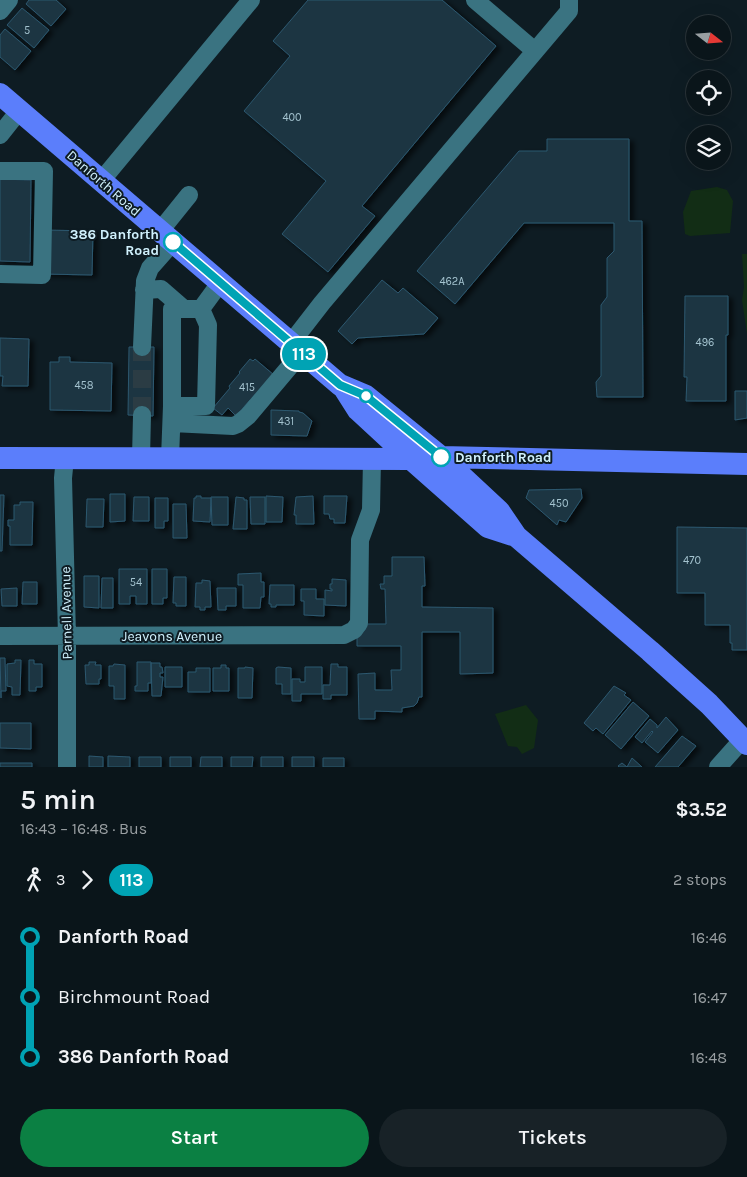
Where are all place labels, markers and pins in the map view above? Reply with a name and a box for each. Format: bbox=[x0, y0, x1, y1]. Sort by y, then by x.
place label: 386 Danforth Road bbox=[70, 226, 159, 259]
marker: 386 Danforth Road bbox=[163, 232, 183, 252]
unlabelled marker bbox=[359, 389, 373, 403]
marker: Danforth Road bbox=[431, 447, 451, 467]
place label: Danforth Road bbox=[455, 449, 552, 466]

